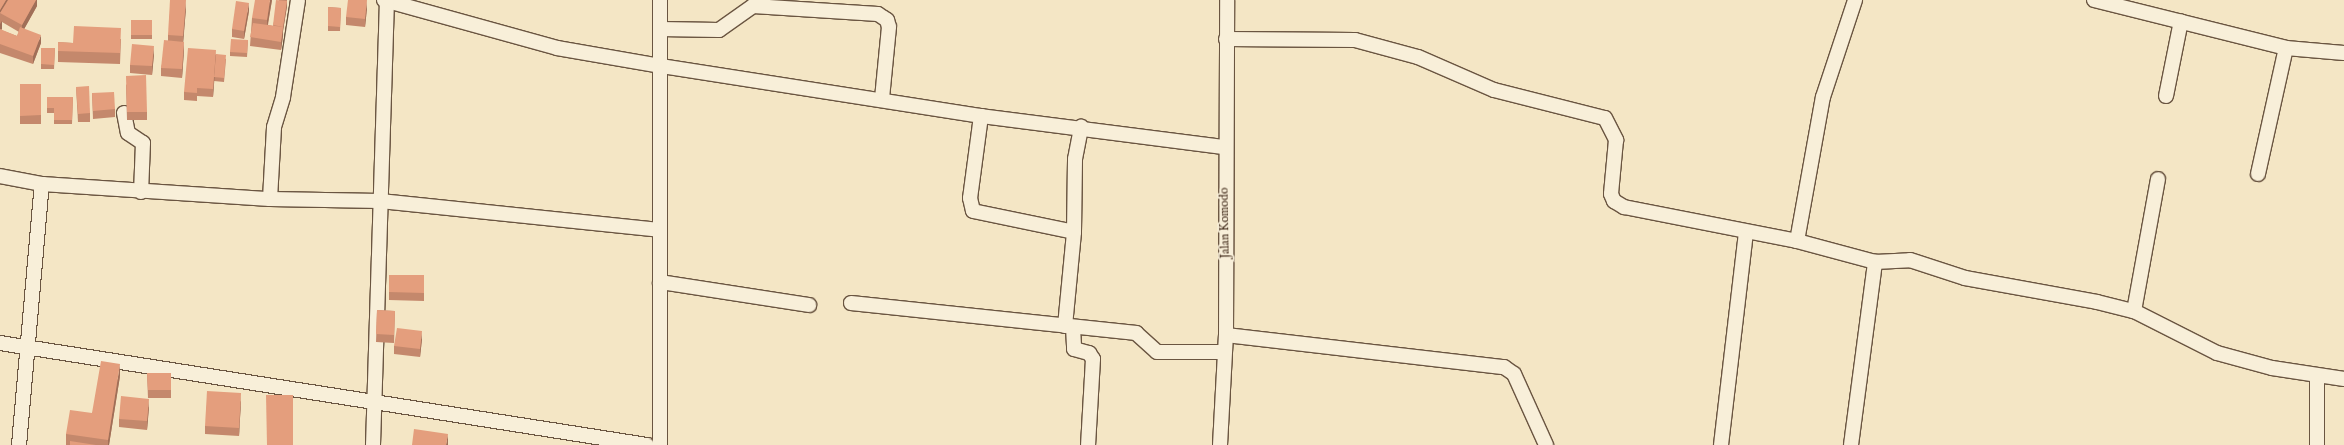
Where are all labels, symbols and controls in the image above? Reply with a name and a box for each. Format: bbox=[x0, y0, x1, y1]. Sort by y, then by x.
street label: Jalan Komodo bbox=[1217, 187, 1233, 259]

